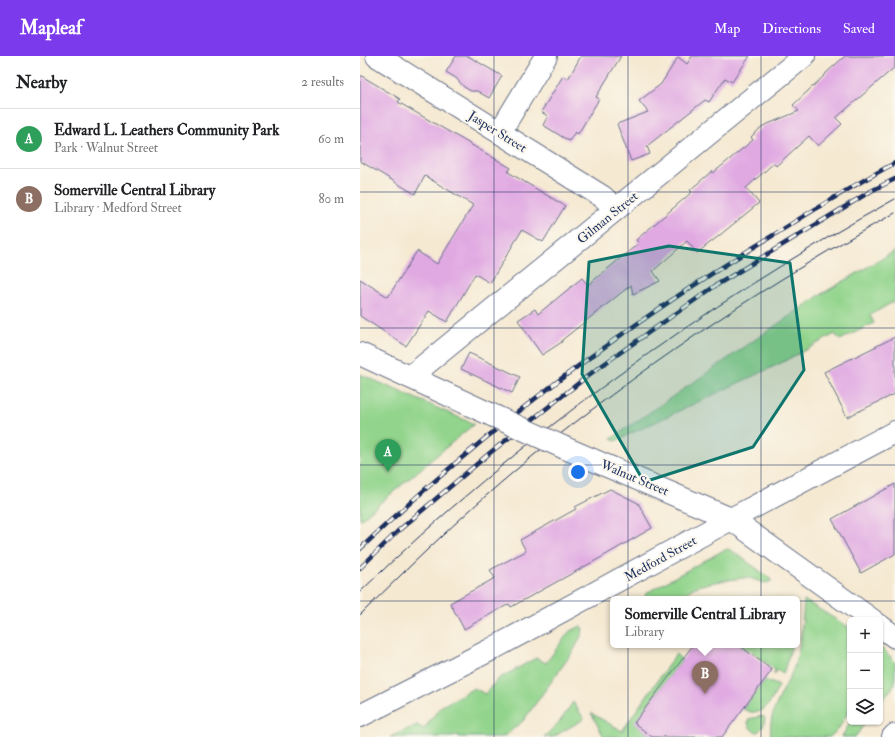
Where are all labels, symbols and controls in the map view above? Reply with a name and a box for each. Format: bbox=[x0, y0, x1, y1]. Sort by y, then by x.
text: Mapleaf bbox=[20, 16, 82, 40]
text: Map bbox=[714, 20, 740, 37]
text: Directions bbox=[762, 20, 821, 37]
text: Saved bbox=[843, 20, 875, 37]
text: Nearby bbox=[16, 72, 67, 93]
text: 2 results bbox=[301, 74, 344, 90]
street label: Jasper Street bbox=[464, 107, 530, 157]
text: Edward L. Leathers Community Park bbox=[54, 121, 279, 140]
text: A bbox=[25, 131, 33, 147]
text: 60 m bbox=[318, 131, 344, 147]
text: Park · Walnut Street bbox=[54, 140, 158, 156]
text: Somerville Central Library bbox=[54, 181, 215, 200]
street label: Gilman Street bbox=[574, 188, 641, 247]
text: B bbox=[25, 191, 33, 207]
text: 80 m bbox=[318, 191, 344, 207]
text: Library · Medford Street bbox=[54, 200, 182, 216]
pin: A bbox=[375, 439, 401, 472]
street label: Walnut Street bbox=[597, 456, 671, 499]
your location bbox=[568, 462, 588, 482]
street label: Medford Street bbox=[622, 533, 699, 585]
popup bbox=[610, 596, 800, 648]
text: Somerville Central Library bbox=[624, 605, 786, 624]
map controls bbox=[847, 617, 883, 725]
button: + bbox=[847, 617, 883, 653]
text: Library bbox=[624, 624, 664, 640]
button: − bbox=[847, 653, 883, 689]
pin: B bbox=[692, 661, 718, 694]
button: layers bbox=[847, 689, 883, 725]

